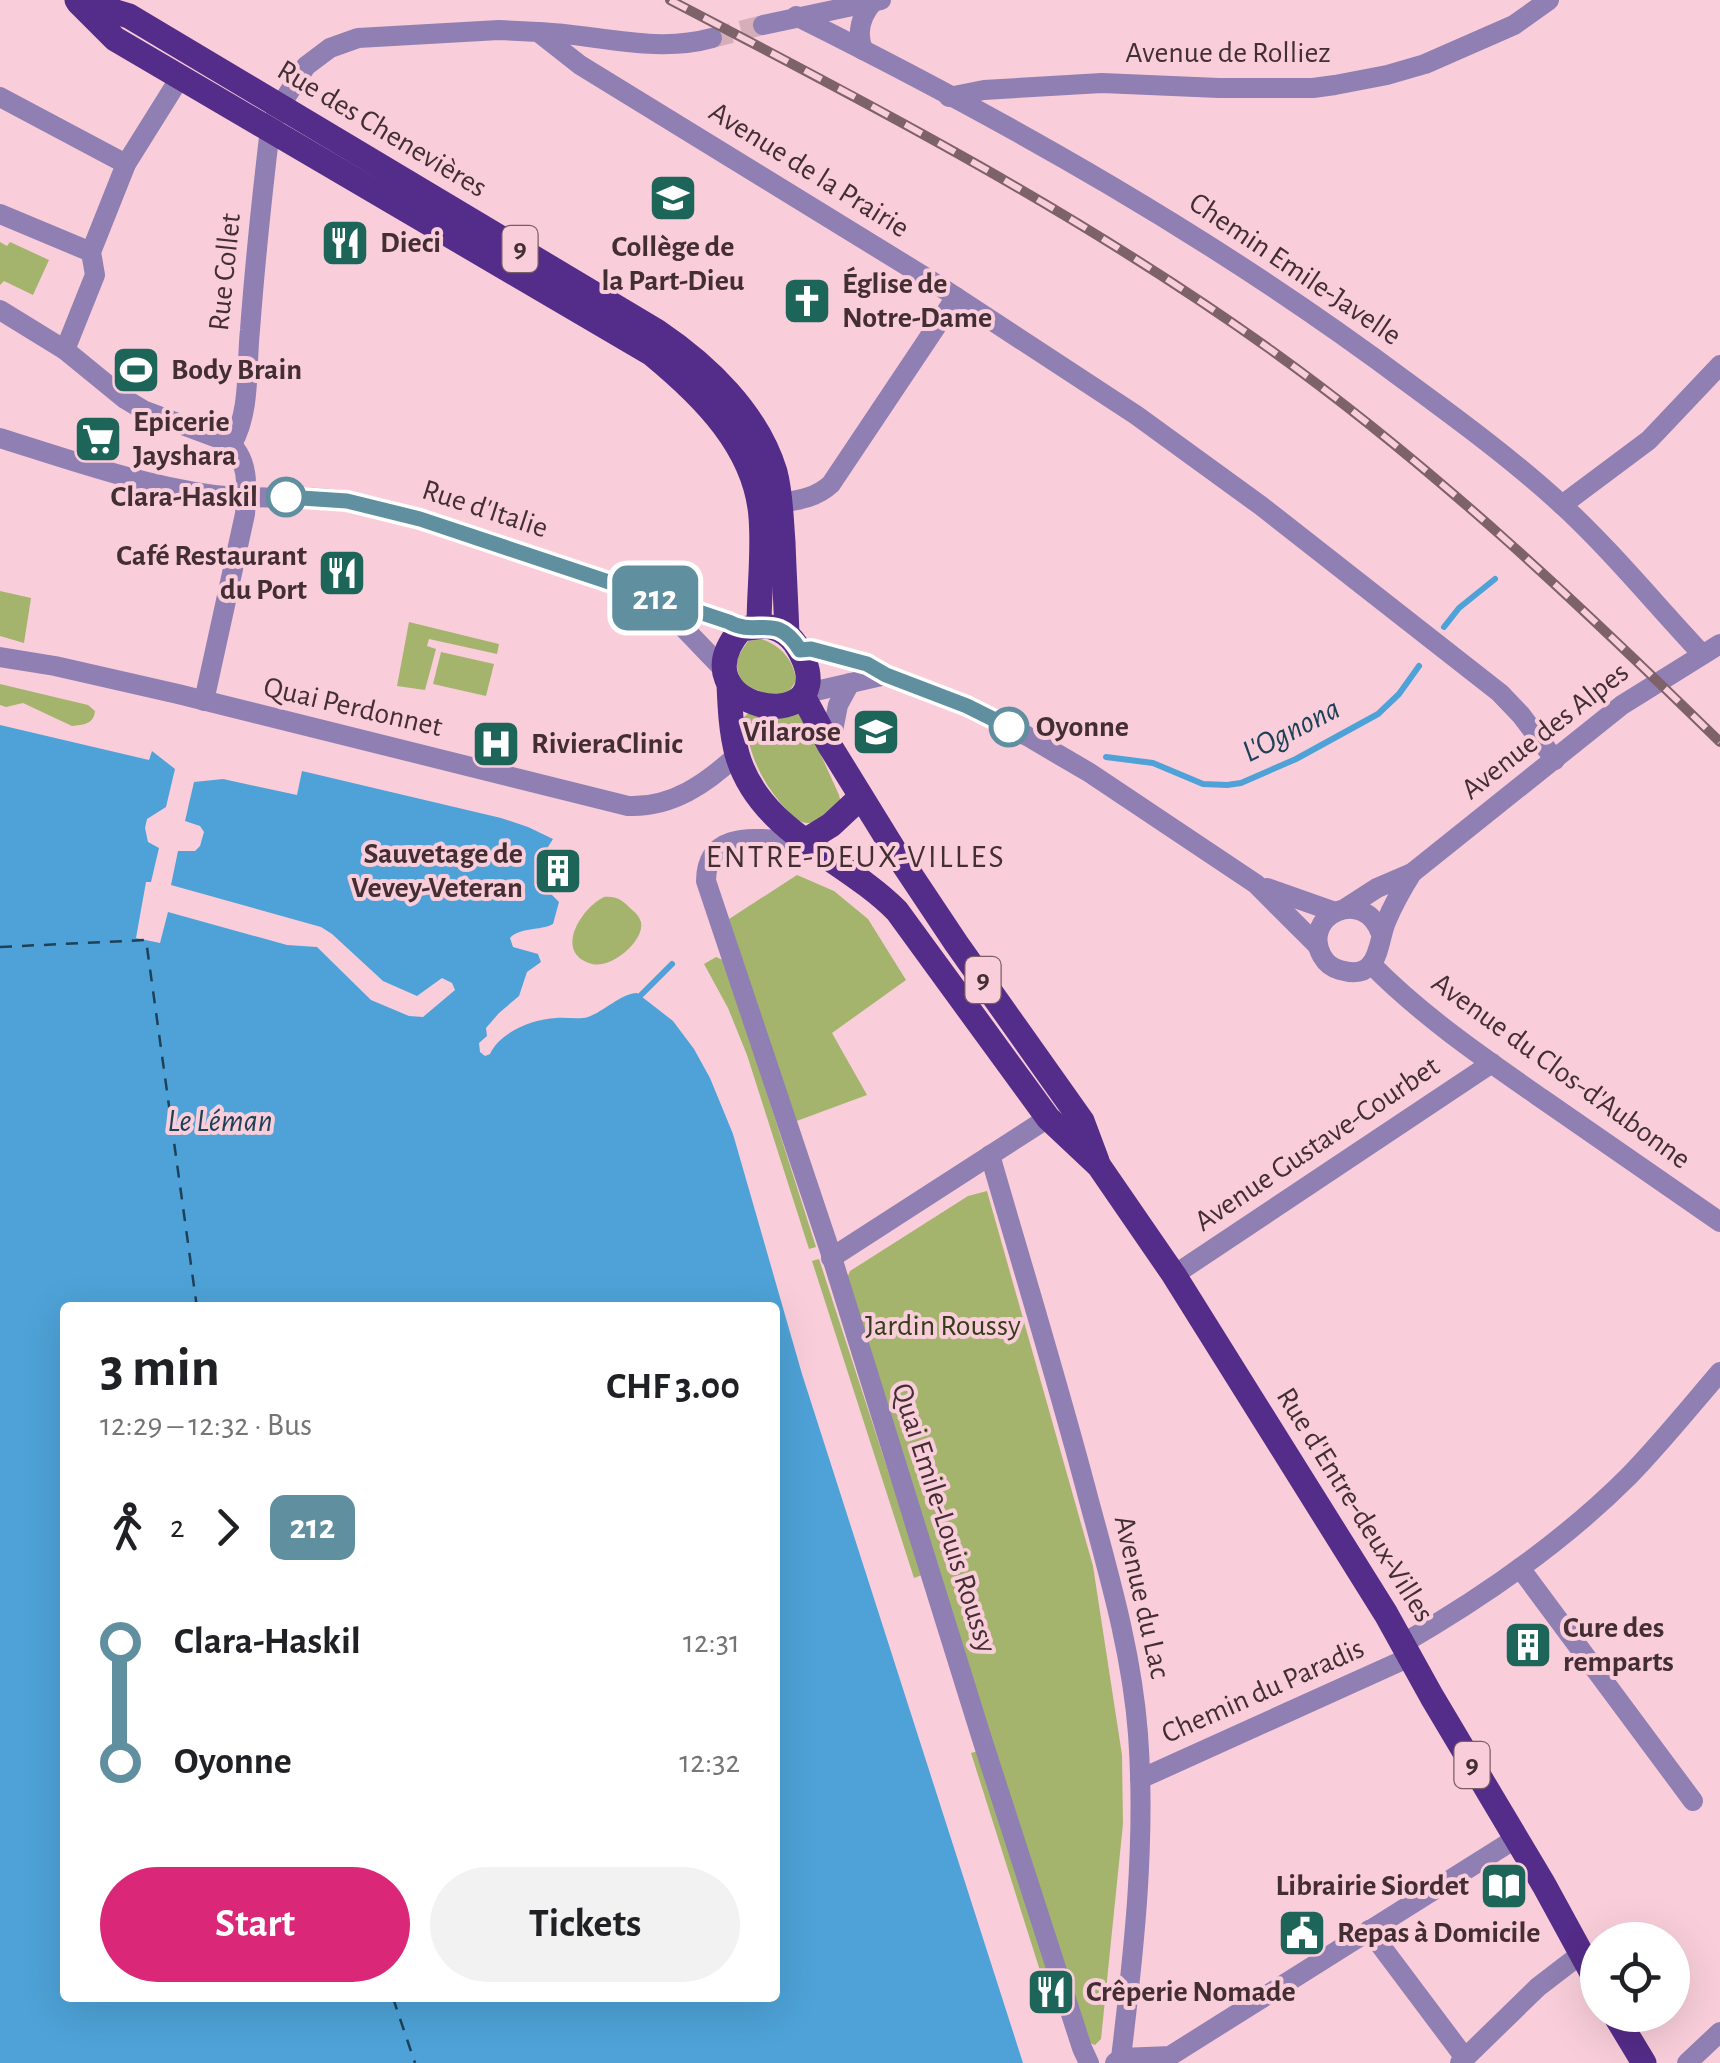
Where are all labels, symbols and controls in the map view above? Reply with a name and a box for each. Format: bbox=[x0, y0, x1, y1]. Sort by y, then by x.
street label: Avenue de Rolliez bbox=[1125, 38, 1331, 68]
street label: Rue des Chenevières bbox=[272, 55, 492, 203]
street label: Avenue de la Prairie bbox=[704, 96, 914, 244]
school or university icon: Collège de la Part-Dieu bbox=[647, 172, 699, 224]
street label: Chemin Emile-Javelle bbox=[1184, 187, 1406, 351]
street label: Rue Collet bbox=[204, 211, 246, 332]
restaurant icon: Dieci bbox=[319, 217, 371, 269]
road number: 9 bbox=[502, 226, 538, 272]
place label: Dieci bbox=[380, 228, 441, 258]
place label: Collège de la Part-Dieu bbox=[601, 232, 745, 296]
place label: Église de Notre-Dame bbox=[842, 266, 992, 333]
church icon: Église de Notre-Dame bbox=[781, 275, 833, 327]
sports icon: Body Brain bbox=[110, 344, 162, 396]
place label: Body Brain bbox=[171, 355, 302, 385]
place label: Epicerie Jayshara bbox=[133, 407, 237, 471]
supermarket icon: Epicerie Jayshara bbox=[72, 413, 124, 465]
street label: Rue d'Italie bbox=[418, 475, 552, 543]
marker: Clara-Haskil bbox=[267, 478, 305, 516]
place label: Clara-Haskil bbox=[111, 482, 258, 512]
place label: Café Restaurant du Port bbox=[116, 541, 307, 605]
restaurant icon: Café Restaurant du Port bbox=[316, 547, 368, 599]
line badge: 212 bbox=[598, 566, 712, 630]
text: 212 bbox=[632, 581, 678, 616]
street label: Avenue des Alpes bbox=[1456, 657, 1634, 805]
street label: Quai Perdonnet bbox=[261, 672, 446, 742]
water label: L'Ognona bbox=[1237, 692, 1345, 768]
school or university icon: Vilarose bbox=[850, 706, 902, 758]
marker: Oyonne bbox=[990, 708, 1028, 746]
place label: Oyonne bbox=[1036, 712, 1129, 742]
place label: Vilarose bbox=[742, 717, 841, 747]
hospital icon: RivieraClinic bbox=[470, 718, 522, 770]
place label: RivieraClinic bbox=[531, 729, 683, 759]
place label: Sauvetage de Vevey-Veteran bbox=[351, 839, 523, 903]
district label: ENTRE-DEUX-VILLES bbox=[706, 841, 1006, 873]
building icon: Sauvetage de Vevey-Veteran bbox=[532, 845, 584, 897]
road number: 9 bbox=[966, 957, 1000, 1003]
street label: Avenue du Clos-d'Aubonne bbox=[1426, 967, 1696, 1175]
street label: Avenue Gustave-Courbet bbox=[1189, 1051, 1445, 1237]
water label: Le Léman bbox=[167, 1105, 273, 1137]
park label: Jardin Roussy bbox=[865, 1311, 1021, 1341]
text: 3 min bbox=[100, 1341, 220, 1396]
text: CHF 3.00 bbox=[606, 1368, 740, 1406]
street label: Quai Emile-Louis Roussy bbox=[886, 1379, 1002, 1657]
street label: Rue d'Entre-deux-Villes bbox=[1271, 1383, 1439, 1627]
text: 12:29 – 12:32 · Bus bbox=[100, 1409, 312, 1441]
icon: walk bbox=[100, 1500, 155, 1555]
icon: forward bbox=[200, 1500, 255, 1555]
text: 212 bbox=[290, 1510, 335, 1545]
text: 2 bbox=[170, 1511, 185, 1543]
street label: Avenue du Lac bbox=[1109, 1513, 1175, 1682]
place label: Cure des remparts bbox=[1563, 1613, 1674, 1677]
building icon: Cure des remparts bbox=[1502, 1619, 1554, 1671]
text: Clara-Haskil bbox=[174, 1623, 361, 1661]
text: 12:31 bbox=[683, 1626, 740, 1658]
street label: Chemin du Paradis bbox=[1157, 1633, 1369, 1749]
road number: 9 bbox=[1454, 1742, 1490, 1788]
text: Oyonne bbox=[174, 1743, 292, 1781]
text: 12:32 bbox=[679, 1746, 740, 1778]
library icon: Librairie Siordet bbox=[1478, 1860, 1530, 1912]
button: Start bbox=[100, 1867, 410, 1982]
button: Tickets bbox=[430, 1867, 740, 1982]
place label: Librairie Siordet bbox=[1275, 1871, 1469, 1901]
public building icon: Repas à Domicile bbox=[1276, 1907, 1328, 1959]
place label: Repas à Domicile bbox=[1337, 1918, 1541, 1948]
map controls bbox=[1580, 1922, 1690, 2032]
button: locate bbox=[1580, 1922, 1690, 2032]
restaurant icon: Crêperie Nomade bbox=[1025, 1966, 1077, 2018]
place label: Crêperie Nomade bbox=[1086, 1977, 1296, 2007]

